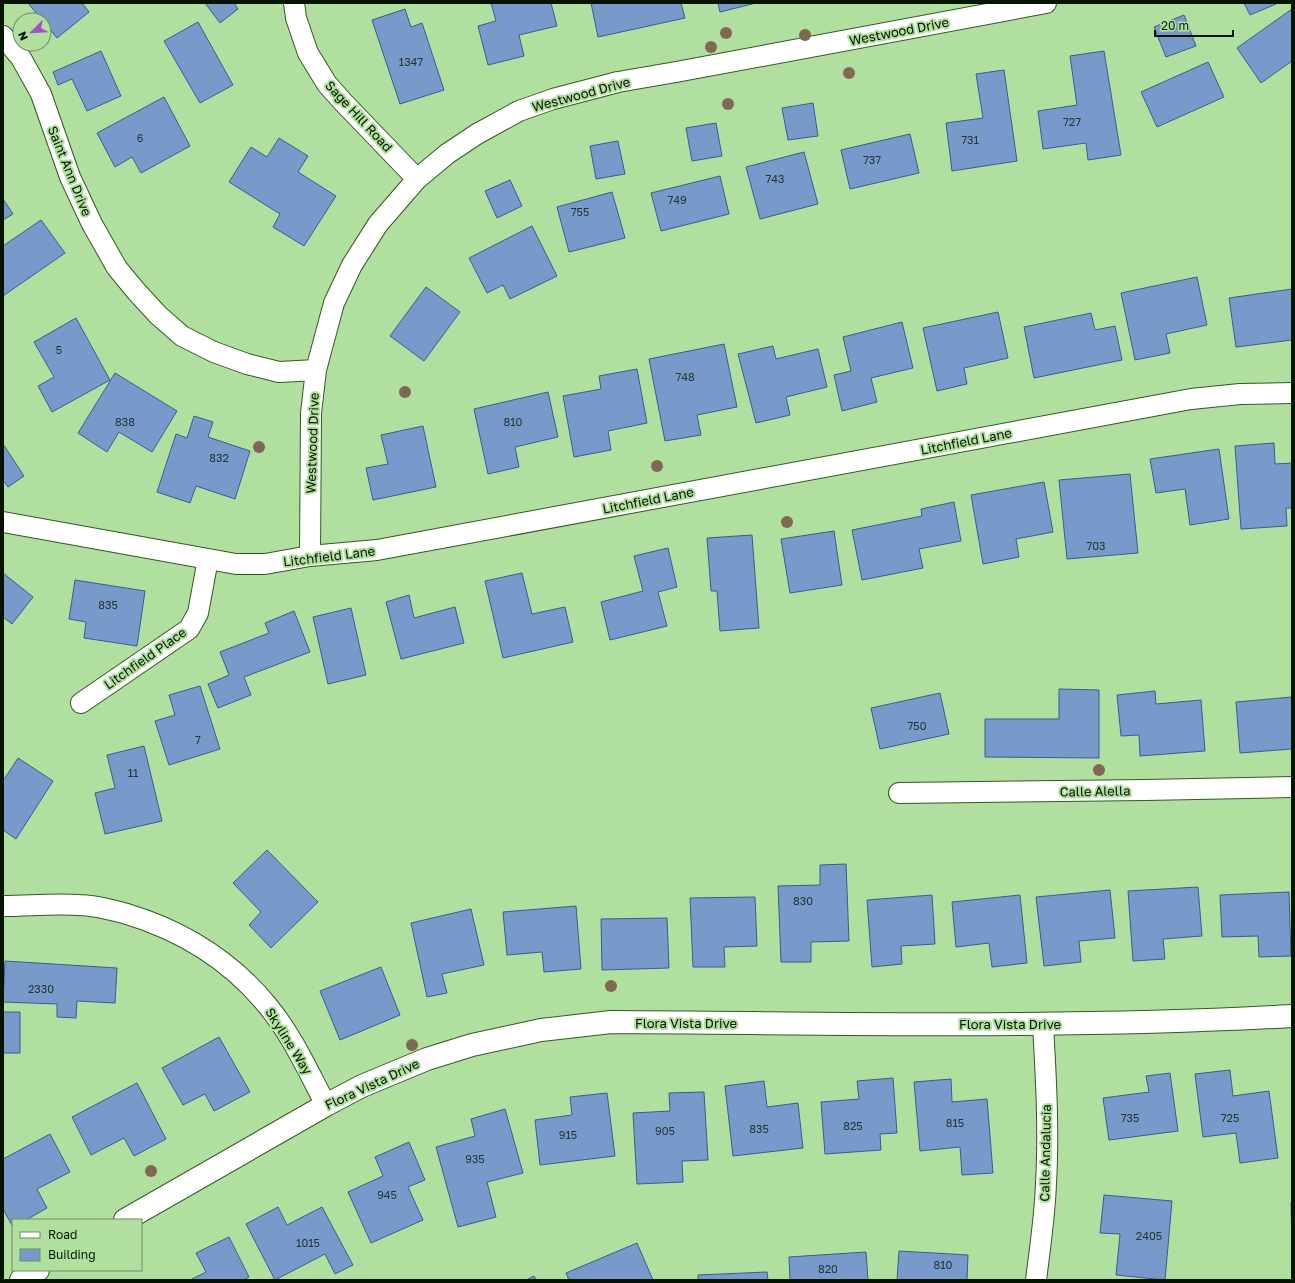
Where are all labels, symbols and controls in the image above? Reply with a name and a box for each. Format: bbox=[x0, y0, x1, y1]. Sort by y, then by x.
north arrow bbox=[12, 12, 52, 52]
scale bar bbox=[1155, 12, 1233, 38]
street label: Westwood Drive bbox=[848, 13, 950, 49]
text: 20 m bbox=[1161, 18, 1189, 33]
text: N bbox=[15, 30, 30, 43]
house number: 1347 bbox=[399, 55, 423, 68]
street label: Westwood Drive bbox=[530, 73, 632, 115]
street label: Sage Hill Road bbox=[322, 77, 396, 155]
house number: 727 bbox=[1063, 115, 1081, 128]
street label: Saint Ann Drive bbox=[45, 124, 95, 218]
house number: 6 bbox=[137, 131, 144, 144]
house number: 731 bbox=[961, 133, 979, 146]
house number: 737 bbox=[863, 153, 881, 166]
house number: 743 bbox=[766, 172, 784, 185]
house number: 749 bbox=[667, 193, 687, 206]
house number: 755 bbox=[571, 205, 589, 218]
house number: 5 bbox=[56, 343, 62, 356]
house number: 748 bbox=[675, 370, 695, 383]
street label: Westwood Drive bbox=[302, 392, 322, 494]
house number: 838 bbox=[115, 415, 135, 428]
house number: 810 bbox=[504, 415, 523, 428]
street label: Litchfield Lane bbox=[919, 424, 1013, 458]
house number: 832 bbox=[209, 451, 229, 464]
street label: Litchfield Lane bbox=[601, 483, 695, 517]
house number: 703 bbox=[1086, 539, 1106, 552]
street label: Litchfield Lane bbox=[282, 542, 376, 570]
house number: 835 bbox=[98, 598, 118, 611]
street label: Litchfield Place bbox=[101, 624, 189, 692]
house number: 750 bbox=[907, 719, 927, 732]
house number: 7 bbox=[195, 733, 201, 746]
house number: 11 bbox=[128, 766, 138, 779]
street label: Calle Alella bbox=[1059, 782, 1131, 800]
house number: 830 bbox=[793, 894, 813, 907]
house number: 2330 bbox=[28, 982, 54, 995]
street label: Skyline Way bbox=[262, 1005, 316, 1078]
street label: Flora Vista Drive bbox=[635, 1015, 737, 1031]
street label: Flora Vista Drive bbox=[959, 1016, 1061, 1032]
street label: Flora Vista Drive bbox=[322, 1055, 422, 1113]
street label: Calle Andalucia bbox=[1036, 1104, 1054, 1202]
house number: 735 bbox=[1121, 1111, 1139, 1124]
house number: 725 bbox=[1221, 1111, 1239, 1124]
house number: 815 bbox=[946, 1116, 964, 1129]
house number: 825 bbox=[843, 1119, 863, 1132]
house number: 835 bbox=[749, 1122, 769, 1135]
house number: 905 bbox=[655, 1124, 675, 1137]
house number: 915 bbox=[559, 1128, 577, 1141]
house number: 935 bbox=[465, 1152, 485, 1165]
house number: 945 bbox=[377, 1188, 397, 1201]
legend bbox=[12, 1219, 142, 1271]
text: Road bbox=[48, 1227, 77, 1242]
house number: 2405 bbox=[1136, 1229, 1162, 1242]
house number: 1015 bbox=[296, 1236, 320, 1249]
text: Building bbox=[48, 1247, 96, 1262]
house number: 810 bbox=[934, 1258, 953, 1271]
house number: 820 bbox=[818, 1262, 838, 1275]

